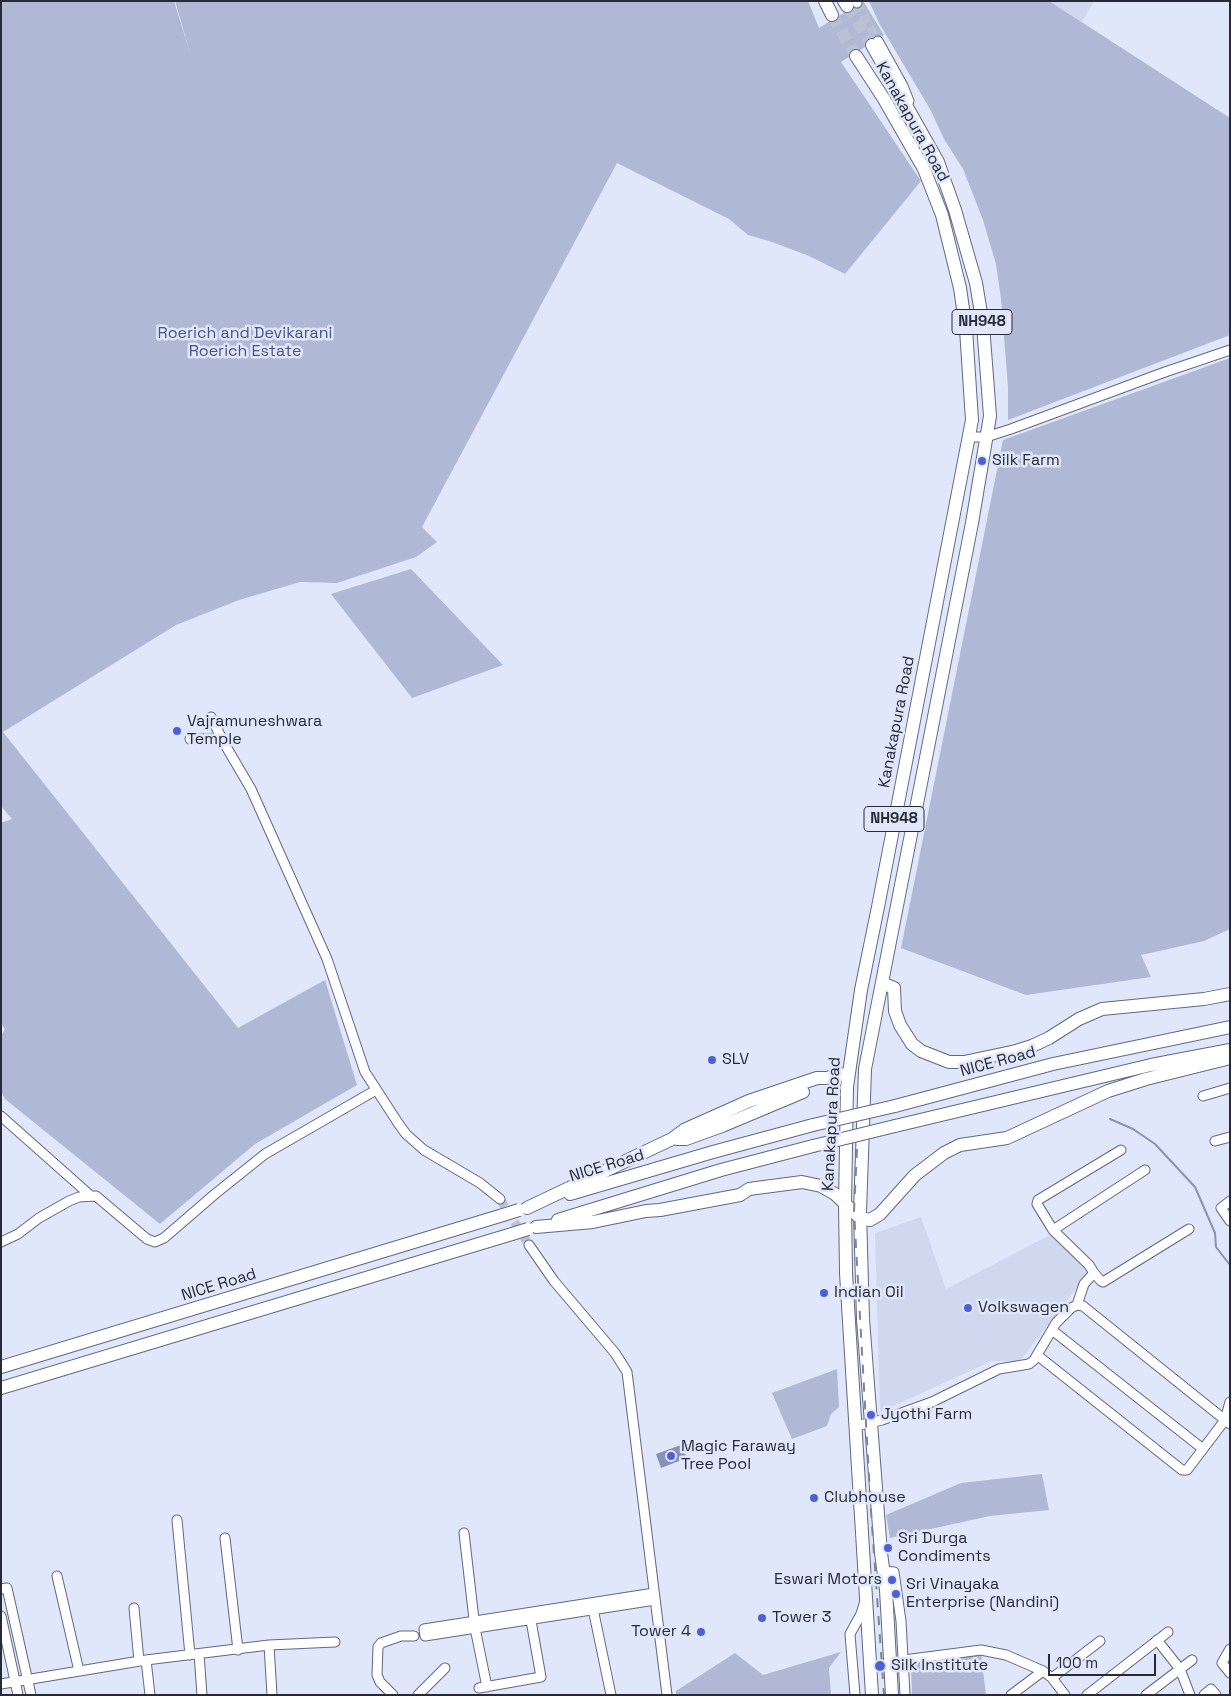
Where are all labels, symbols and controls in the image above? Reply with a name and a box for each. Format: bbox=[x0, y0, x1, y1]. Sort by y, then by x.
street label: Kanakapura Road bbox=[871, 59, 953, 185]
road number: NH948 bbox=[952, 310, 1012, 334]
park label: Roerich and Devikarani Roerich Estate bbox=[158, 324, 332, 362]
place label: Silk Farm bbox=[992, 451, 1060, 471]
marker: Silk Farm bbox=[976, 455, 988, 467]
street label: Kanakapura Road bbox=[875, 654, 919, 790]
place label: Vajramuneshwara Temple bbox=[187, 712, 322, 750]
marker: Vajramuneshwara Temple bbox=[171, 725, 183, 737]
road number: NH948 bbox=[864, 806, 924, 832]
street label: NICE Road bbox=[958, 1043, 1038, 1081]
place label: SLV bbox=[722, 1050, 749, 1070]
marker: SLV bbox=[706, 1054, 718, 1066]
street label: Kanakapura Road bbox=[819, 1057, 845, 1191]
street label: NICE Road bbox=[567, 1146, 647, 1186]
street label: NICE Road bbox=[179, 1265, 259, 1305]
place label: Indian Oil bbox=[834, 1283, 904, 1303]
marker: Indian Oil bbox=[818, 1287, 830, 1299]
place label: Volkswagen bbox=[978, 1298, 1069, 1318]
marker: Volkswagen bbox=[962, 1302, 974, 1314]
place label: Jyothi Farm bbox=[881, 1405, 972, 1425]
marker: Jyothi Farm bbox=[865, 1409, 877, 1421]
place label: Magic Faraway Tree Pool bbox=[681, 1437, 796, 1475]
marker: Magic Faraway Tree Pool bbox=[665, 1450, 677, 1462]
place label: Clubhouse bbox=[824, 1488, 906, 1508]
marker: Clubhouse bbox=[808, 1492, 820, 1504]
place label: Sri Durga Condiments bbox=[898, 1529, 991, 1567]
marker: Sri Durga Condiments bbox=[882, 1542, 894, 1554]
place label: Eswari Motors bbox=[774, 1570, 882, 1590]
marker: Eswari Motors bbox=[886, 1574, 898, 1586]
place label: Sri Vinayaka Enterprise (Nandini) bbox=[906, 1575, 1059, 1613]
marker: Sri Vinayaka Enterprise (Nandini) bbox=[890, 1588, 902, 1600]
place label: Tower 3 bbox=[772, 1608, 831, 1628]
marker: Tower 3 bbox=[756, 1612, 768, 1624]
place label: Tower 4 bbox=[631, 1622, 691, 1642]
marker: Tower 4 bbox=[695, 1626, 707, 1638]
scale bar bbox=[1051, 1644, 1158, 1676]
text: 100 m bbox=[1056, 1653, 1098, 1672]
place label: Silk Institute bbox=[891, 1656, 988, 1676]
marker: Silk Institute bbox=[873, 1659, 887, 1673]

